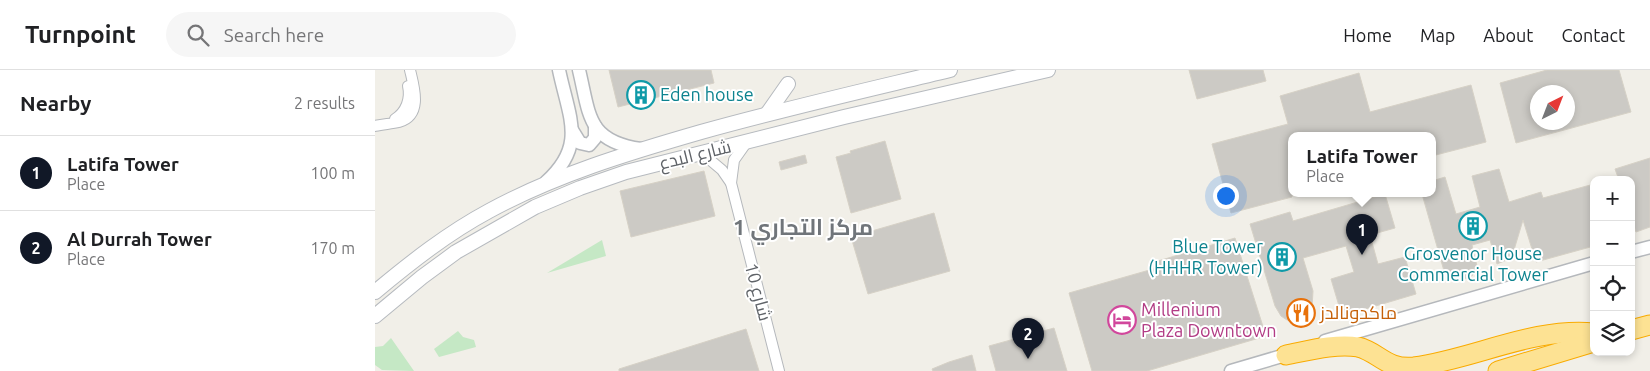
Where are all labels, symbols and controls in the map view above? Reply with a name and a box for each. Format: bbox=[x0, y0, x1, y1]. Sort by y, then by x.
search box bbox=[166, 12, 516, 57]
text: Turnpoint bbox=[25, 21, 136, 48]
icon: search bbox=[184, 21, 212, 49]
text: Search here bbox=[224, 24, 324, 46]
text: Home bbox=[1343, 25, 1392, 45]
text: Map bbox=[1420, 25, 1455, 45]
text: About bbox=[1483, 25, 1533, 45]
text: Contact bbox=[1561, 25, 1625, 45]
building icon: Eden house bbox=[626, 80, 656, 110]
place label: Eden house bbox=[660, 84, 754, 104]
north arrow bbox=[1530, 85, 1575, 130]
text: Nearby bbox=[20, 91, 91, 115]
text: 2 results bbox=[294, 94, 355, 112]
popup bbox=[1288, 132, 1436, 197]
street label: شارع البدع bbox=[657, 135, 734, 176]
text: Latifa Tower bbox=[1306, 145, 1418, 167]
text: Latifa Tower bbox=[67, 153, 179, 175]
text: 1 bbox=[31, 164, 41, 182]
text: 100 m bbox=[310, 164, 355, 182]
text: Place bbox=[1306, 167, 1344, 185]
text: Place bbox=[67, 175, 105, 193]
map controls bbox=[1590, 176, 1635, 356]
button: + bbox=[1590, 176, 1635, 221]
your location bbox=[1213, 183, 1239, 209]
building icon: Grosvenor House Commercial Tower bbox=[1458, 211, 1488, 241]
district label: مركز التجاري 1 bbox=[733, 214, 873, 245]
pin: 1 bbox=[1346, 214, 1378, 255]
button: − bbox=[1590, 221, 1635, 266]
text: Al Durrah Tower bbox=[67, 228, 212, 250]
place label: Blue Tower (HHHR Tower) bbox=[1148, 236, 1263, 278]
text: 2 bbox=[31, 239, 41, 257]
text: 170 m bbox=[310, 239, 355, 257]
building icon: Blue Tower (HHHR Tower) bbox=[1267, 242, 1297, 272]
place label: Grosvenor House Commercial Tower bbox=[1398, 243, 1548, 284]
text: Place bbox=[67, 250, 105, 268]
street label: شارع 10 bbox=[739, 261, 776, 324]
button: locate bbox=[1590, 266, 1635, 311]
restaurant icon: ماكدونالدز bbox=[1286, 298, 1316, 328]
place label: Millenium Plaza Downtown bbox=[1141, 299, 1277, 340]
place label: ماكدونالدز bbox=[1319, 302, 1397, 324]
hotel icon: Millenium Plaza Downtown bbox=[1107, 305, 1137, 335]
button: layers bbox=[1590, 311, 1635, 356]
pin: 2 bbox=[1012, 318, 1044, 359]

